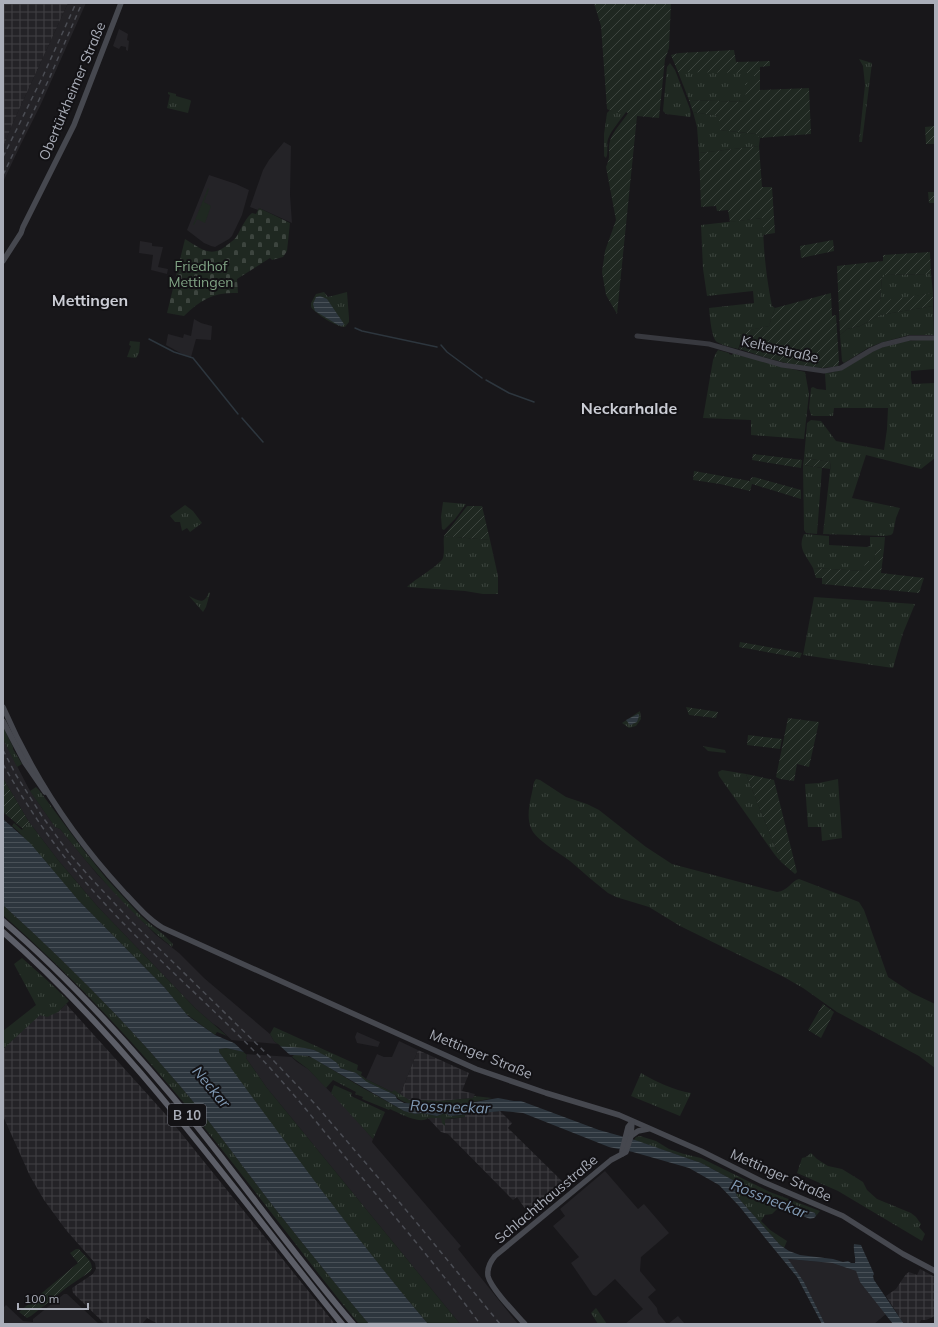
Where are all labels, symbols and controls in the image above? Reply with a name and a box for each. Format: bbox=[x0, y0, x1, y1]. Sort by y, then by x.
street label: Obertürkheimer Straße bbox=[35, 19, 109, 163]
park label: Friedhof Mettingen bbox=[168, 257, 234, 291]
district label: Mettingen bbox=[52, 290, 128, 310]
street label: Kelterstraße bbox=[740, 331, 820, 367]
district label: Neckarhalde bbox=[581, 398, 677, 418]
street label: Mettinger Straße bbox=[427, 1025, 535, 1083]
water label: Neckar bbox=[188, 1062, 235, 1112]
water label: Rossneckar bbox=[410, 1096, 491, 1117]
road number: B 10 bbox=[168, 1104, 206, 1126]
street label: Mettinger Straße bbox=[728, 1145, 834, 1205]
street label: Schlachthausstraße bbox=[491, 1151, 601, 1247]
water label: Rossneckar bbox=[728, 1175, 810, 1223]
scale bar bbox=[18, 1285, 88, 1311]
text: 100 m bbox=[24, 1291, 59, 1306]

